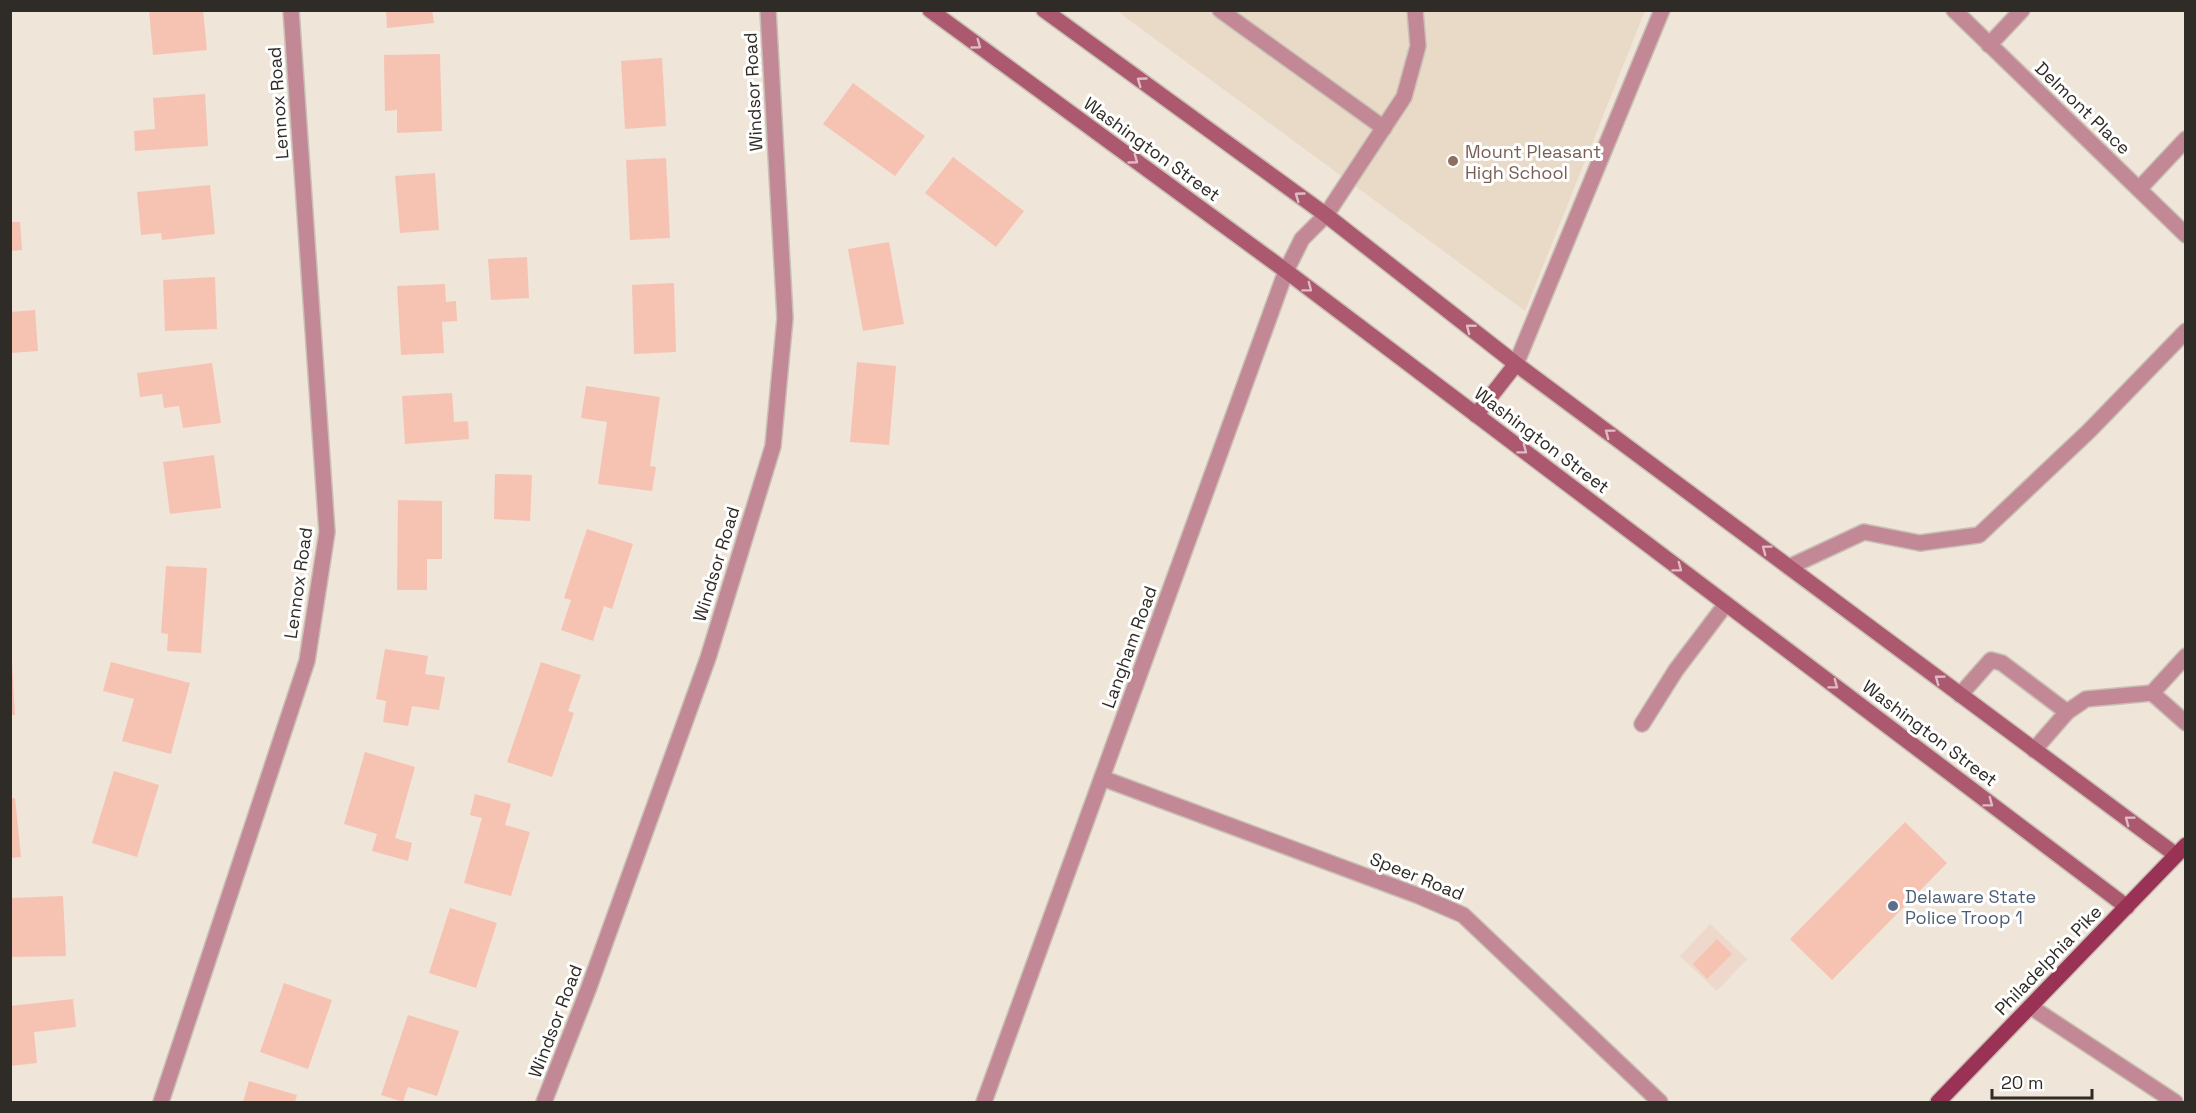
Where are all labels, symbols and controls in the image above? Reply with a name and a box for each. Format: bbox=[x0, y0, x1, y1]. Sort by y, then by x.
street label: Windsor Road bbox=[738, 32, 768, 152]
one-way arrow bbox=[971, 38, 982, 49]
street label: Lennox Road bbox=[263, 46, 293, 160]
street label: Delmont Place bbox=[2030, 57, 2136, 159]
one-way arrow bbox=[1137, 77, 1148, 88]
street label: Washington Street bbox=[1079, 92, 1225, 206]
place label: Mount Pleasant High School bbox=[1465, 140, 1601, 184]
one-way arrow bbox=[1128, 153, 1139, 164]
marker: Mount Pleasant High School bbox=[1446, 154, 1460, 168]
one-way arrow bbox=[1295, 192, 1306, 203]
one-way arrow bbox=[1302, 281, 1313, 292]
one-way arrow bbox=[1466, 324, 1477, 335]
street label: Washington Street bbox=[1470, 382, 1614, 498]
one-way arrow bbox=[1605, 429, 1616, 440]
one-way arrow bbox=[1516, 443, 1527, 454]
street label: Windsor Road bbox=[688, 504, 744, 624]
street label: Lennox Road bbox=[279, 526, 317, 640]
one-way arrow bbox=[1761, 546, 1772, 557]
one-way arrow bbox=[1671, 560, 1682, 571]
street label: Langham Road bbox=[1096, 583, 1162, 711]
street label: Washington Street bbox=[1858, 675, 2002, 791]
one-way arrow bbox=[1934, 675, 1945, 686]
one-way arrow bbox=[1827, 678, 1838, 689]
one-way arrow bbox=[1983, 795, 1994, 806]
one-way arrow bbox=[2125, 816, 2136, 827]
street label: Speer Road bbox=[1367, 847, 1467, 905]
place label: Delaware State Police Troop 1 bbox=[1905, 885, 2036, 929]
marker: Delaware State Police Troop 1 bbox=[1886, 899, 1900, 913]
street label: Philadelphia Pike bbox=[1990, 900, 2106, 1020]
street label: Windsor Road bbox=[523, 961, 587, 1081]
scale bar bbox=[1992, 1062, 2092, 1100]
text: 20 m bbox=[2001, 1071, 2044, 1094]

